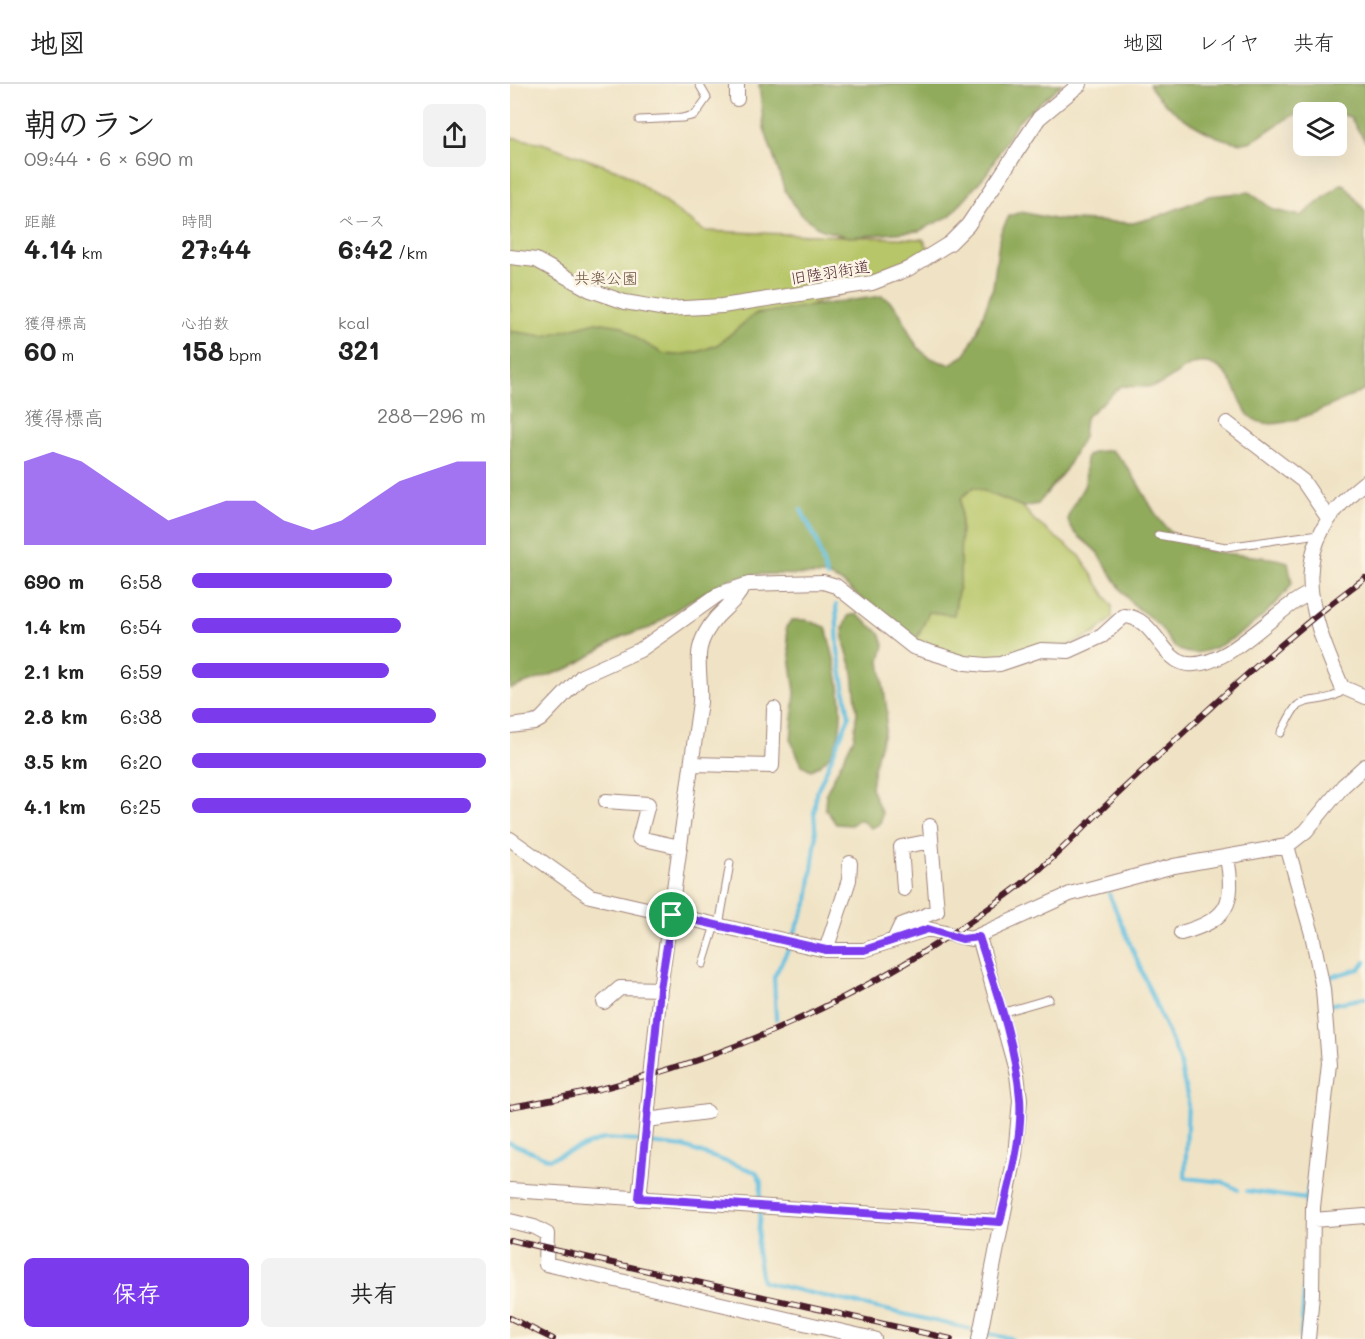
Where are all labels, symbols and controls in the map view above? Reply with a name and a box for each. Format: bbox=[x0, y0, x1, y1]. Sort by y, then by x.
text: 地図 bbox=[30, 24, 86, 60]
text: 地図 bbox=[1123, 28, 1165, 55]
text: レイヤ bbox=[1198, 28, 1260, 55]
text: 共有 bbox=[1293, 28, 1335, 55]
text: 朝のラン bbox=[24, 101, 156, 144]
map controls bbox=[1293, 102, 1347, 156]
button: layers bbox=[1293, 102, 1347, 156]
button: share bbox=[423, 104, 486, 167]
text: 09:44 · 6 × 690 m bbox=[24, 145, 194, 171]
text: 距離 bbox=[24, 210, 56, 231]
text: 時間 bbox=[181, 210, 213, 231]
text: ペース bbox=[338, 210, 385, 231]
text: 4.14 bbox=[24, 232, 77, 266]
text: 27:44 bbox=[181, 232, 251, 266]
text: 6:42 bbox=[338, 232, 393, 266]
text: km bbox=[77, 242, 103, 263]
text: /km bbox=[393, 242, 428, 263]
street label: 旧陸羽街道 bbox=[789, 255, 871, 288]
park label: 共楽公園 bbox=[574, 267, 638, 288]
text: 獲得標高 bbox=[24, 312, 88, 333]
text: 心拍数 bbox=[181, 312, 229, 333]
text: kcal bbox=[338, 312, 370, 333]
text: 321 bbox=[338, 333, 380, 367]
text: 60 bbox=[24, 334, 56, 368]
text: 158 bbox=[181, 334, 224, 368]
text: m bbox=[56, 344, 74, 365]
text: bpm bbox=[224, 344, 262, 365]
text: 288–296 m bbox=[377, 402, 486, 428]
text: 獲得標高 bbox=[24, 404, 104, 430]
text: 690 m bbox=[24, 568, 84, 594]
text: 6:58 bbox=[120, 568, 162, 594]
text: 1.4 km bbox=[24, 613, 86, 639]
text: 6:54 bbox=[120, 613, 162, 639]
text: 2.1 km bbox=[24, 658, 84, 684]
text: 6:59 bbox=[120, 658, 162, 684]
text: 2.8 km bbox=[24, 703, 88, 729]
text: 6:38 bbox=[120, 703, 162, 729]
text: 3.5 km bbox=[24, 748, 88, 774]
text: 6:20 bbox=[120, 748, 162, 774]
text: 4.1 km bbox=[24, 793, 86, 819]
text: 6:25 bbox=[120, 793, 161, 819]
pin bbox=[646, 889, 697, 940]
icon: arrive bbox=[655, 898, 688, 931]
button: 保存 bbox=[24, 1258, 249, 1327]
button: 共有 bbox=[261, 1258, 486, 1327]

